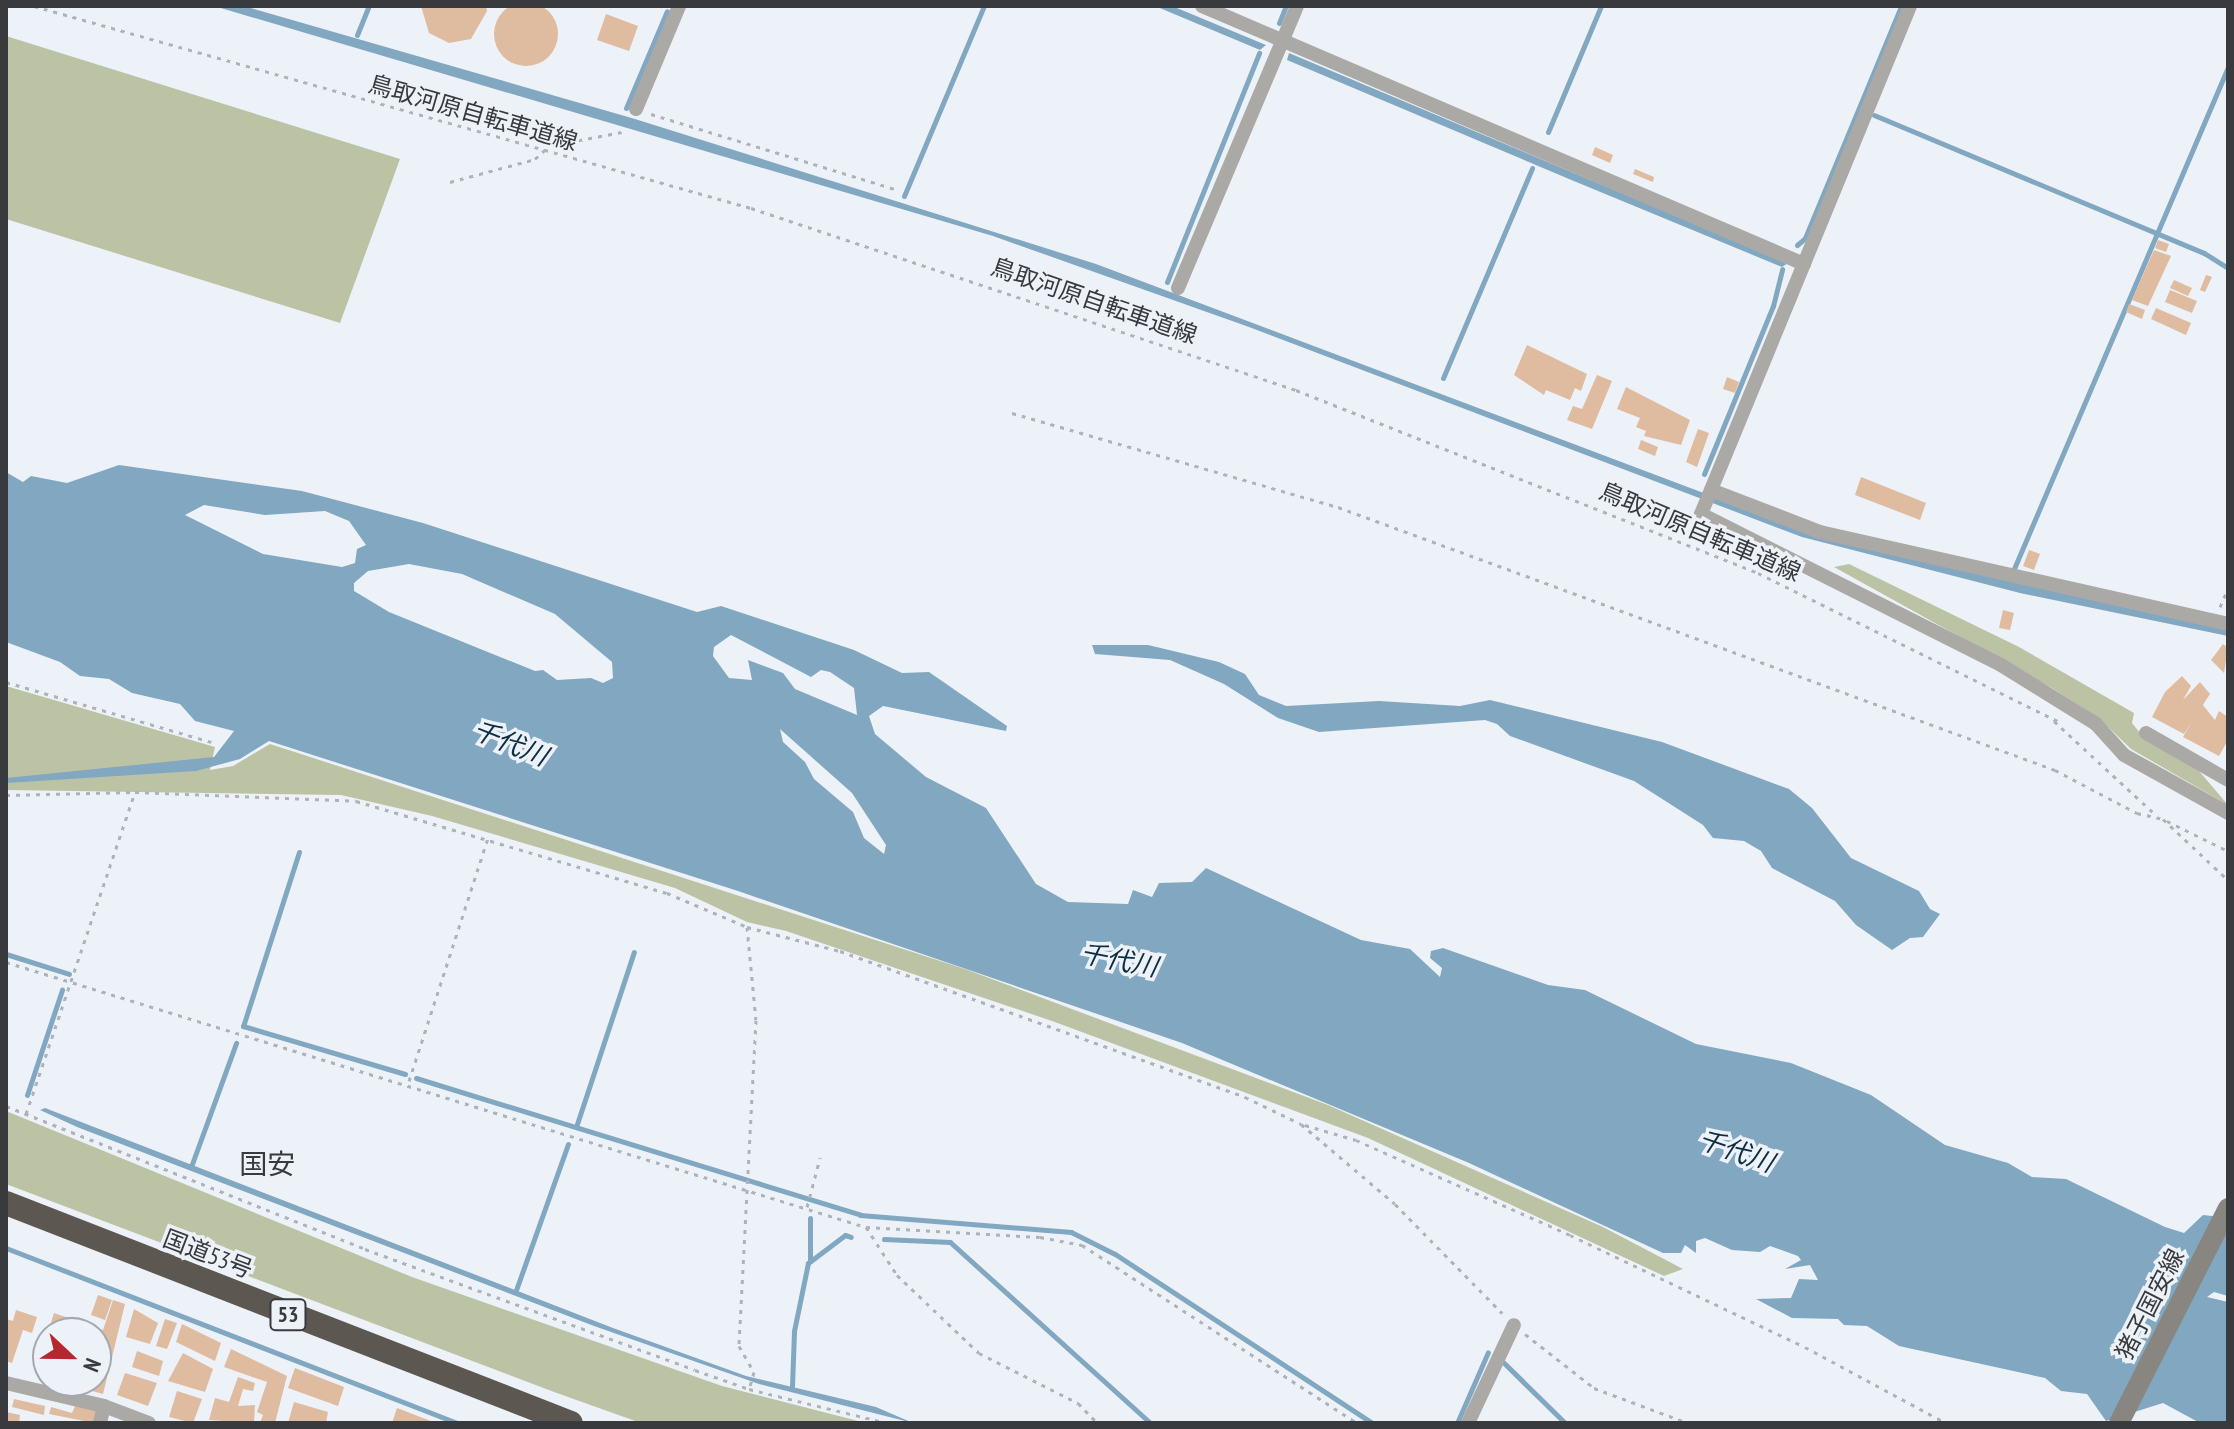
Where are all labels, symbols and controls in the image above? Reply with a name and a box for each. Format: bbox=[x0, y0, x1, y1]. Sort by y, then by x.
street label: 鳥取河原自転車道線 bbox=[365, 69, 581, 157]
street label: 鳥取河原自転車道線 bbox=[987, 252, 1201, 350]
street label: 鳥取河原自転車道線 bbox=[1595, 477, 1805, 587]
water label: 千代川 bbox=[468, 714, 552, 772]
water label: 千代川 bbox=[1078, 937, 1160, 983]
water label: 千代川 bbox=[1694, 1124, 1778, 1178]
district label: 国安 bbox=[239, 1147, 295, 1181]
street label: 国道53号 bbox=[159, 1224, 257, 1284]
street label: 猪子国安線 bbox=[2110, 1244, 2190, 1364]
road number: 53 bbox=[268, 1297, 308, 1333]
north arrow bbox=[32, 1317, 112, 1397]
text: N bbox=[77, 1354, 108, 1376]

